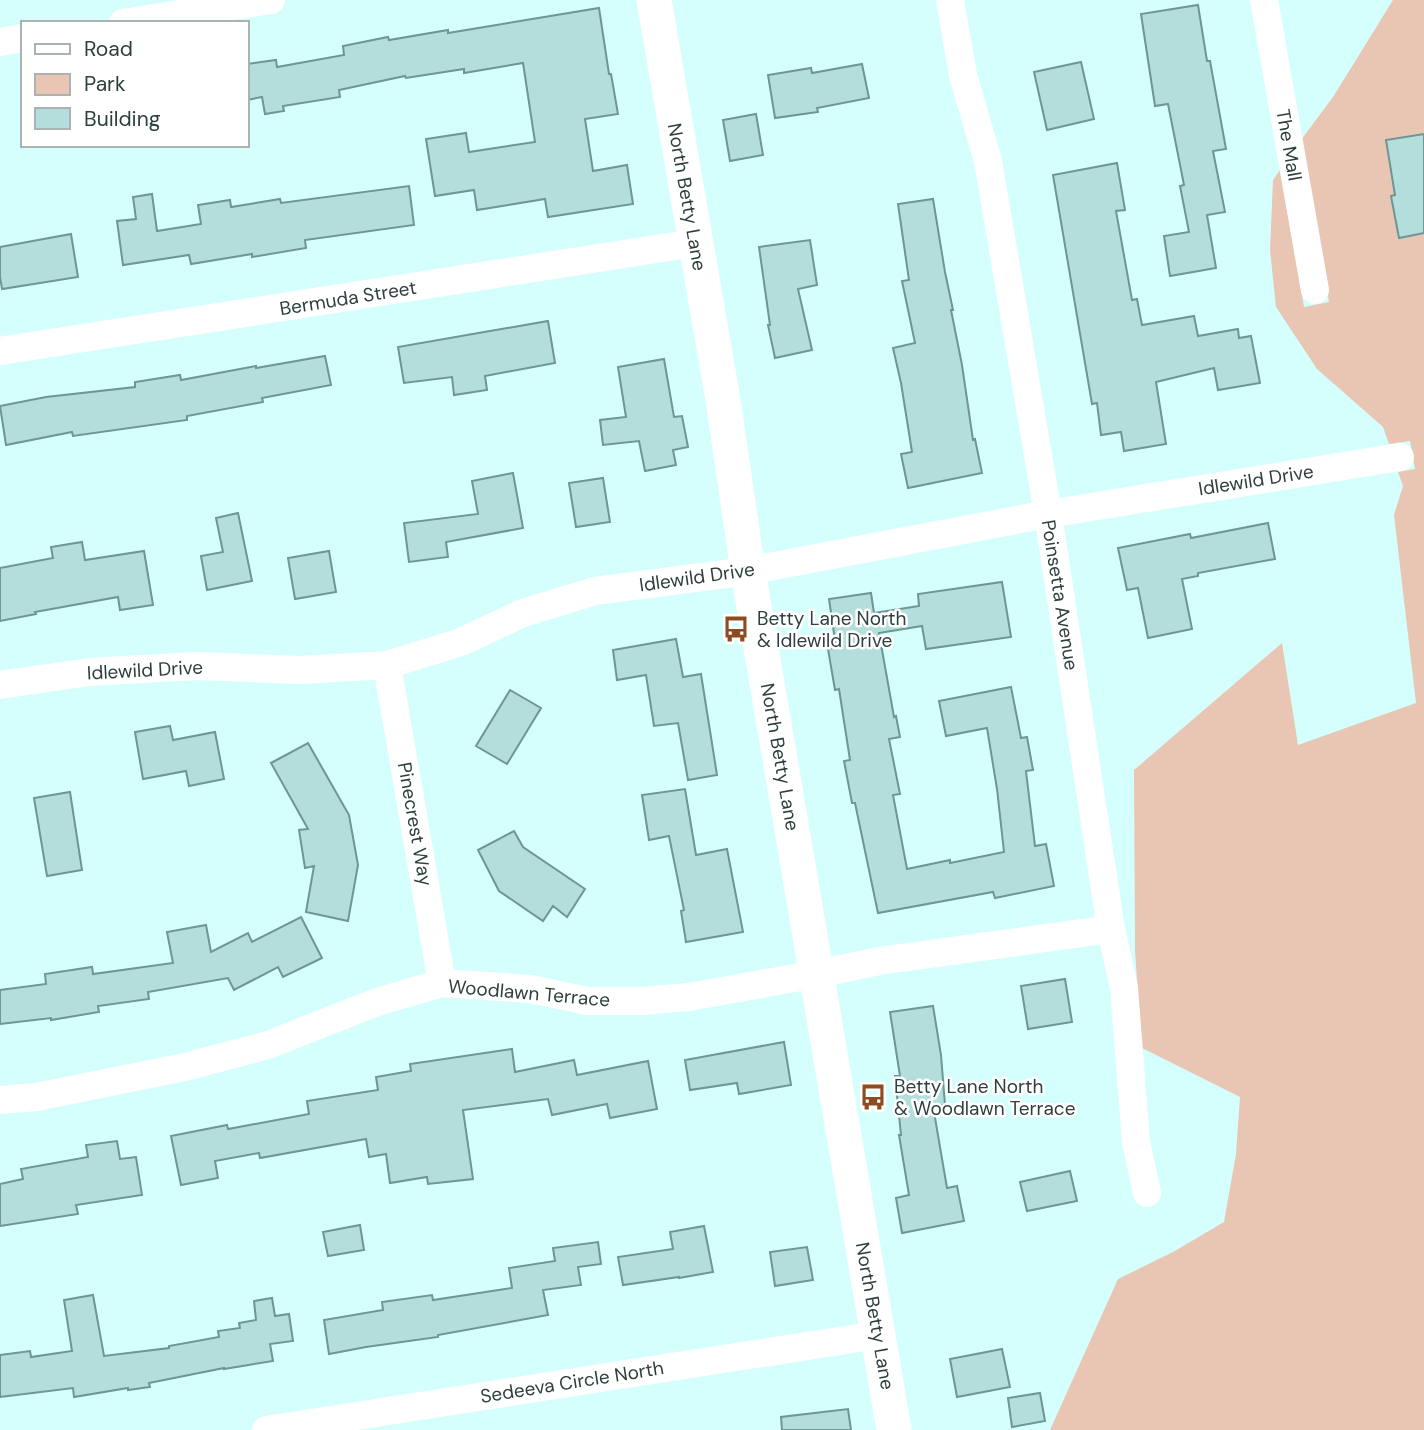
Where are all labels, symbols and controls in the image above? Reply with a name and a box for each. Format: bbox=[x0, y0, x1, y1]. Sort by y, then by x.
legend bbox=[21, 21, 248, 147]
text: Road bbox=[84, 35, 133, 63]
text: Park bbox=[84, 70, 126, 98]
text: Building bbox=[84, 105, 161, 133]
street label: The Mall bbox=[1270, 107, 1308, 183]
street label: North Betty Lane bbox=[662, 121, 712, 273]
street label: Bermuda Street bbox=[278, 275, 418, 321]
street label: Idlewild Drive bbox=[1197, 459, 1315, 501]
street label: Poinsetta Avenue bbox=[1036, 518, 1084, 672]
street label: Idlewild Drive bbox=[638, 557, 756, 597]
place label: Betty Lane North & Idlewild Drive bbox=[757, 606, 906, 653]
bus stop icon: Betty Lane North & Idlewild Drive bbox=[721, 614, 751, 644]
street label: Idlewild Drive bbox=[86, 654, 204, 686]
street label: North Betty Lane bbox=[755, 681, 805, 833]
street label: Pinecrest Way bbox=[392, 760, 438, 888]
street label: Woodlawn Terrace bbox=[447, 973, 611, 1013]
place label: Betty Lane North & Woodlawn Terrace bbox=[894, 1074, 1076, 1121]
bus stop icon: Betty Lane North & Woodlawn Terrace bbox=[858, 1082, 888, 1112]
street label: North Betty Lane bbox=[850, 1240, 900, 1392]
street label: Sedeeva Circle North bbox=[478, 1355, 666, 1409]

